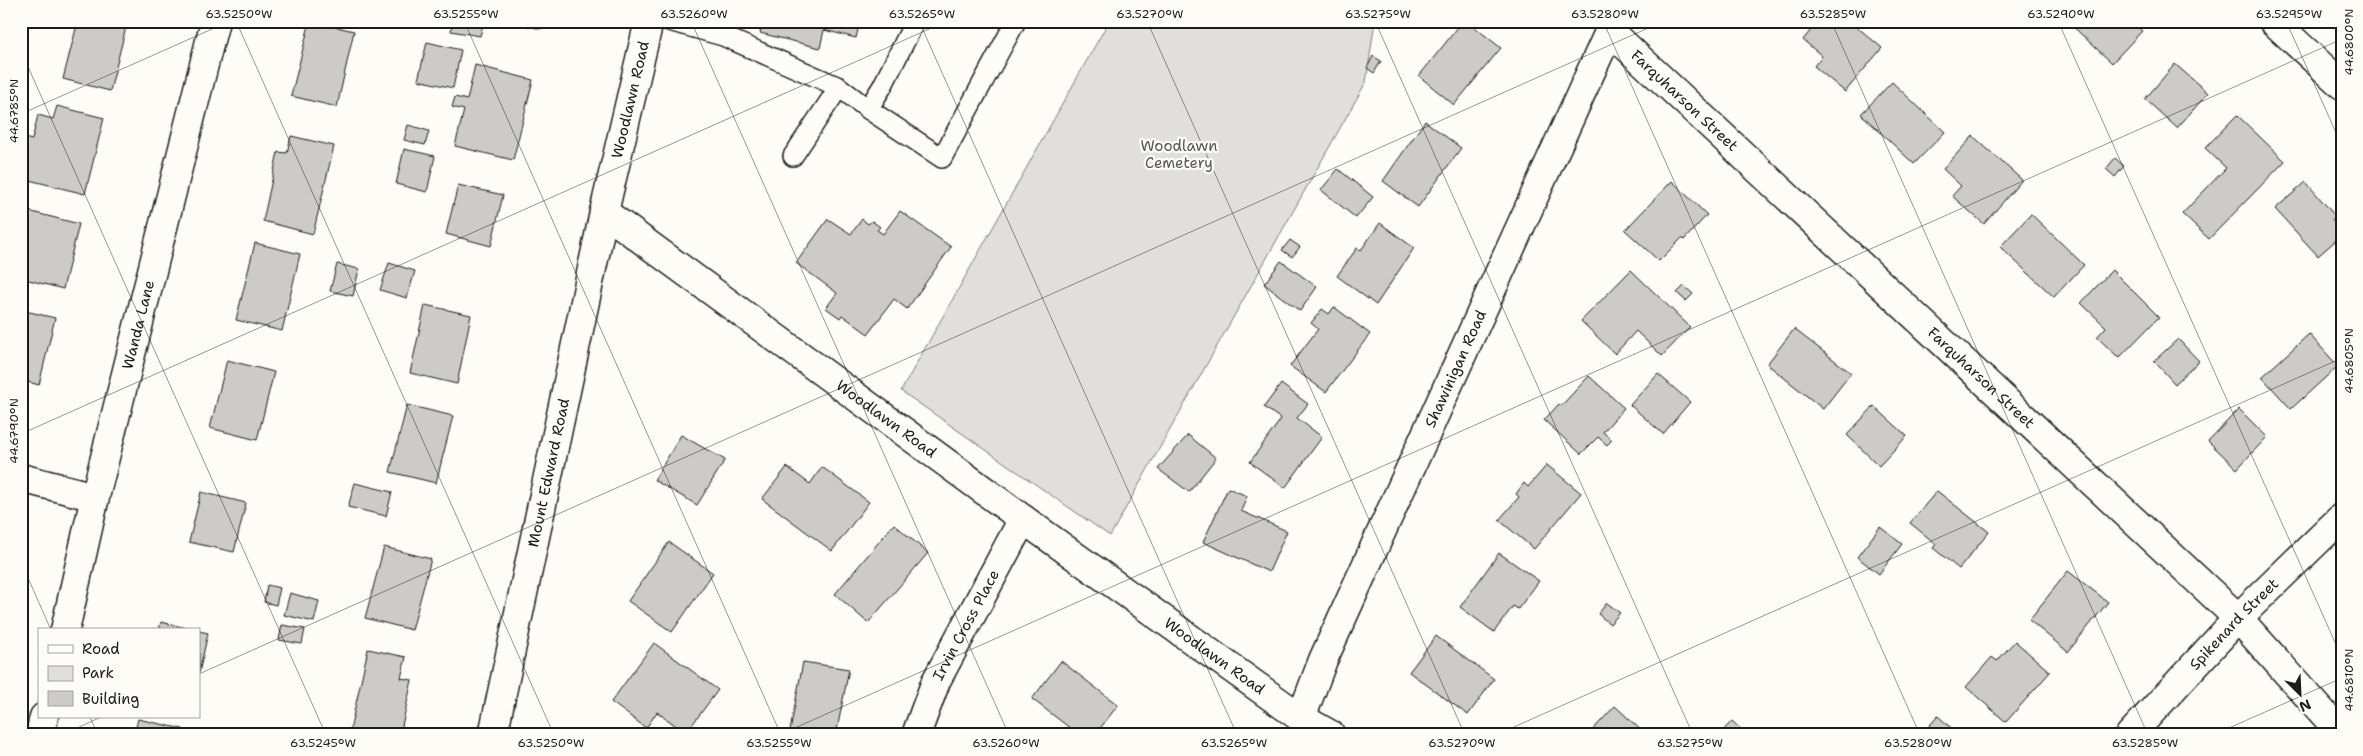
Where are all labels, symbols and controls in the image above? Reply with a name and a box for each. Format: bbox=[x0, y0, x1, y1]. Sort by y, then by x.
text: 63.5250°W bbox=[205, 6, 273, 22]
text: 63.5255°W bbox=[433, 6, 499, 22]
text: 63.5260°W bbox=[660, 6, 728, 22]
text: 63.5265°W bbox=[889, 6, 955, 22]
text: 63.5270°W bbox=[1116, 6, 1184, 22]
text: 63.5275°W bbox=[1345, 6, 1411, 22]
text: 63.5280°W bbox=[1571, 6, 1639, 22]
text: 63.5285°W bbox=[1800, 6, 1866, 22]
text: 63.5290°W bbox=[2027, 6, 2095, 22]
text: 63.5295°W bbox=[2256, 6, 2322, 22]
text: 44.6800°N bbox=[2341, 9, 2357, 75]
street label: Woodlawn Road bbox=[607, 39, 654, 160]
street label: Farquharson Street bbox=[1627, 46, 1742, 156]
text: 44.6785°N bbox=[6, 79, 22, 143]
park label: Woodlawn Cemetery bbox=[1141, 136, 1217, 173]
street label: Wanda Lane bbox=[118, 278, 159, 371]
street label: Shawinigan Road bbox=[1420, 306, 1491, 431]
street label: Farquharson Street bbox=[1923, 323, 2039, 433]
text: 44.6805°N bbox=[2341, 328, 2357, 394]
street label: Woodlawn Road bbox=[832, 375, 941, 463]
street label: Mount Edward Road bbox=[523, 396, 574, 549]
text: 44.6790°N bbox=[6, 398, 22, 464]
street label: Irvin Cross Place bbox=[928, 566, 1004, 684]
street label: Spikenard Street bbox=[2185, 574, 2283, 674]
street label: Woodlawn Road bbox=[1160, 613, 1269, 699]
legend bbox=[38, 628, 200, 718]
text: Road bbox=[82, 639, 120, 659]
text: 44.6810°N bbox=[2341, 649, 2357, 711]
text: Park bbox=[82, 663, 114, 683]
north arrow bbox=[2276, 668, 2326, 718]
text: Building bbox=[82, 689, 139, 709]
text: N bbox=[2297, 695, 2314, 716]
text: 63.5245°W bbox=[290, 735, 356, 751]
text: 63.5250°W bbox=[517, 735, 585, 751]
text: 63.5255°W bbox=[746, 735, 812, 751]
text: 63.5260°W bbox=[972, 735, 1040, 751]
text: 63.5265°W bbox=[1201, 735, 1267, 751]
text: 63.5270°W bbox=[1428, 735, 1496, 751]
text: 63.5275°W bbox=[1657, 735, 1723, 751]
text: 63.5280°W bbox=[1884, 735, 1952, 751]
text: 63.5285°W bbox=[2112, 735, 2178, 751]

